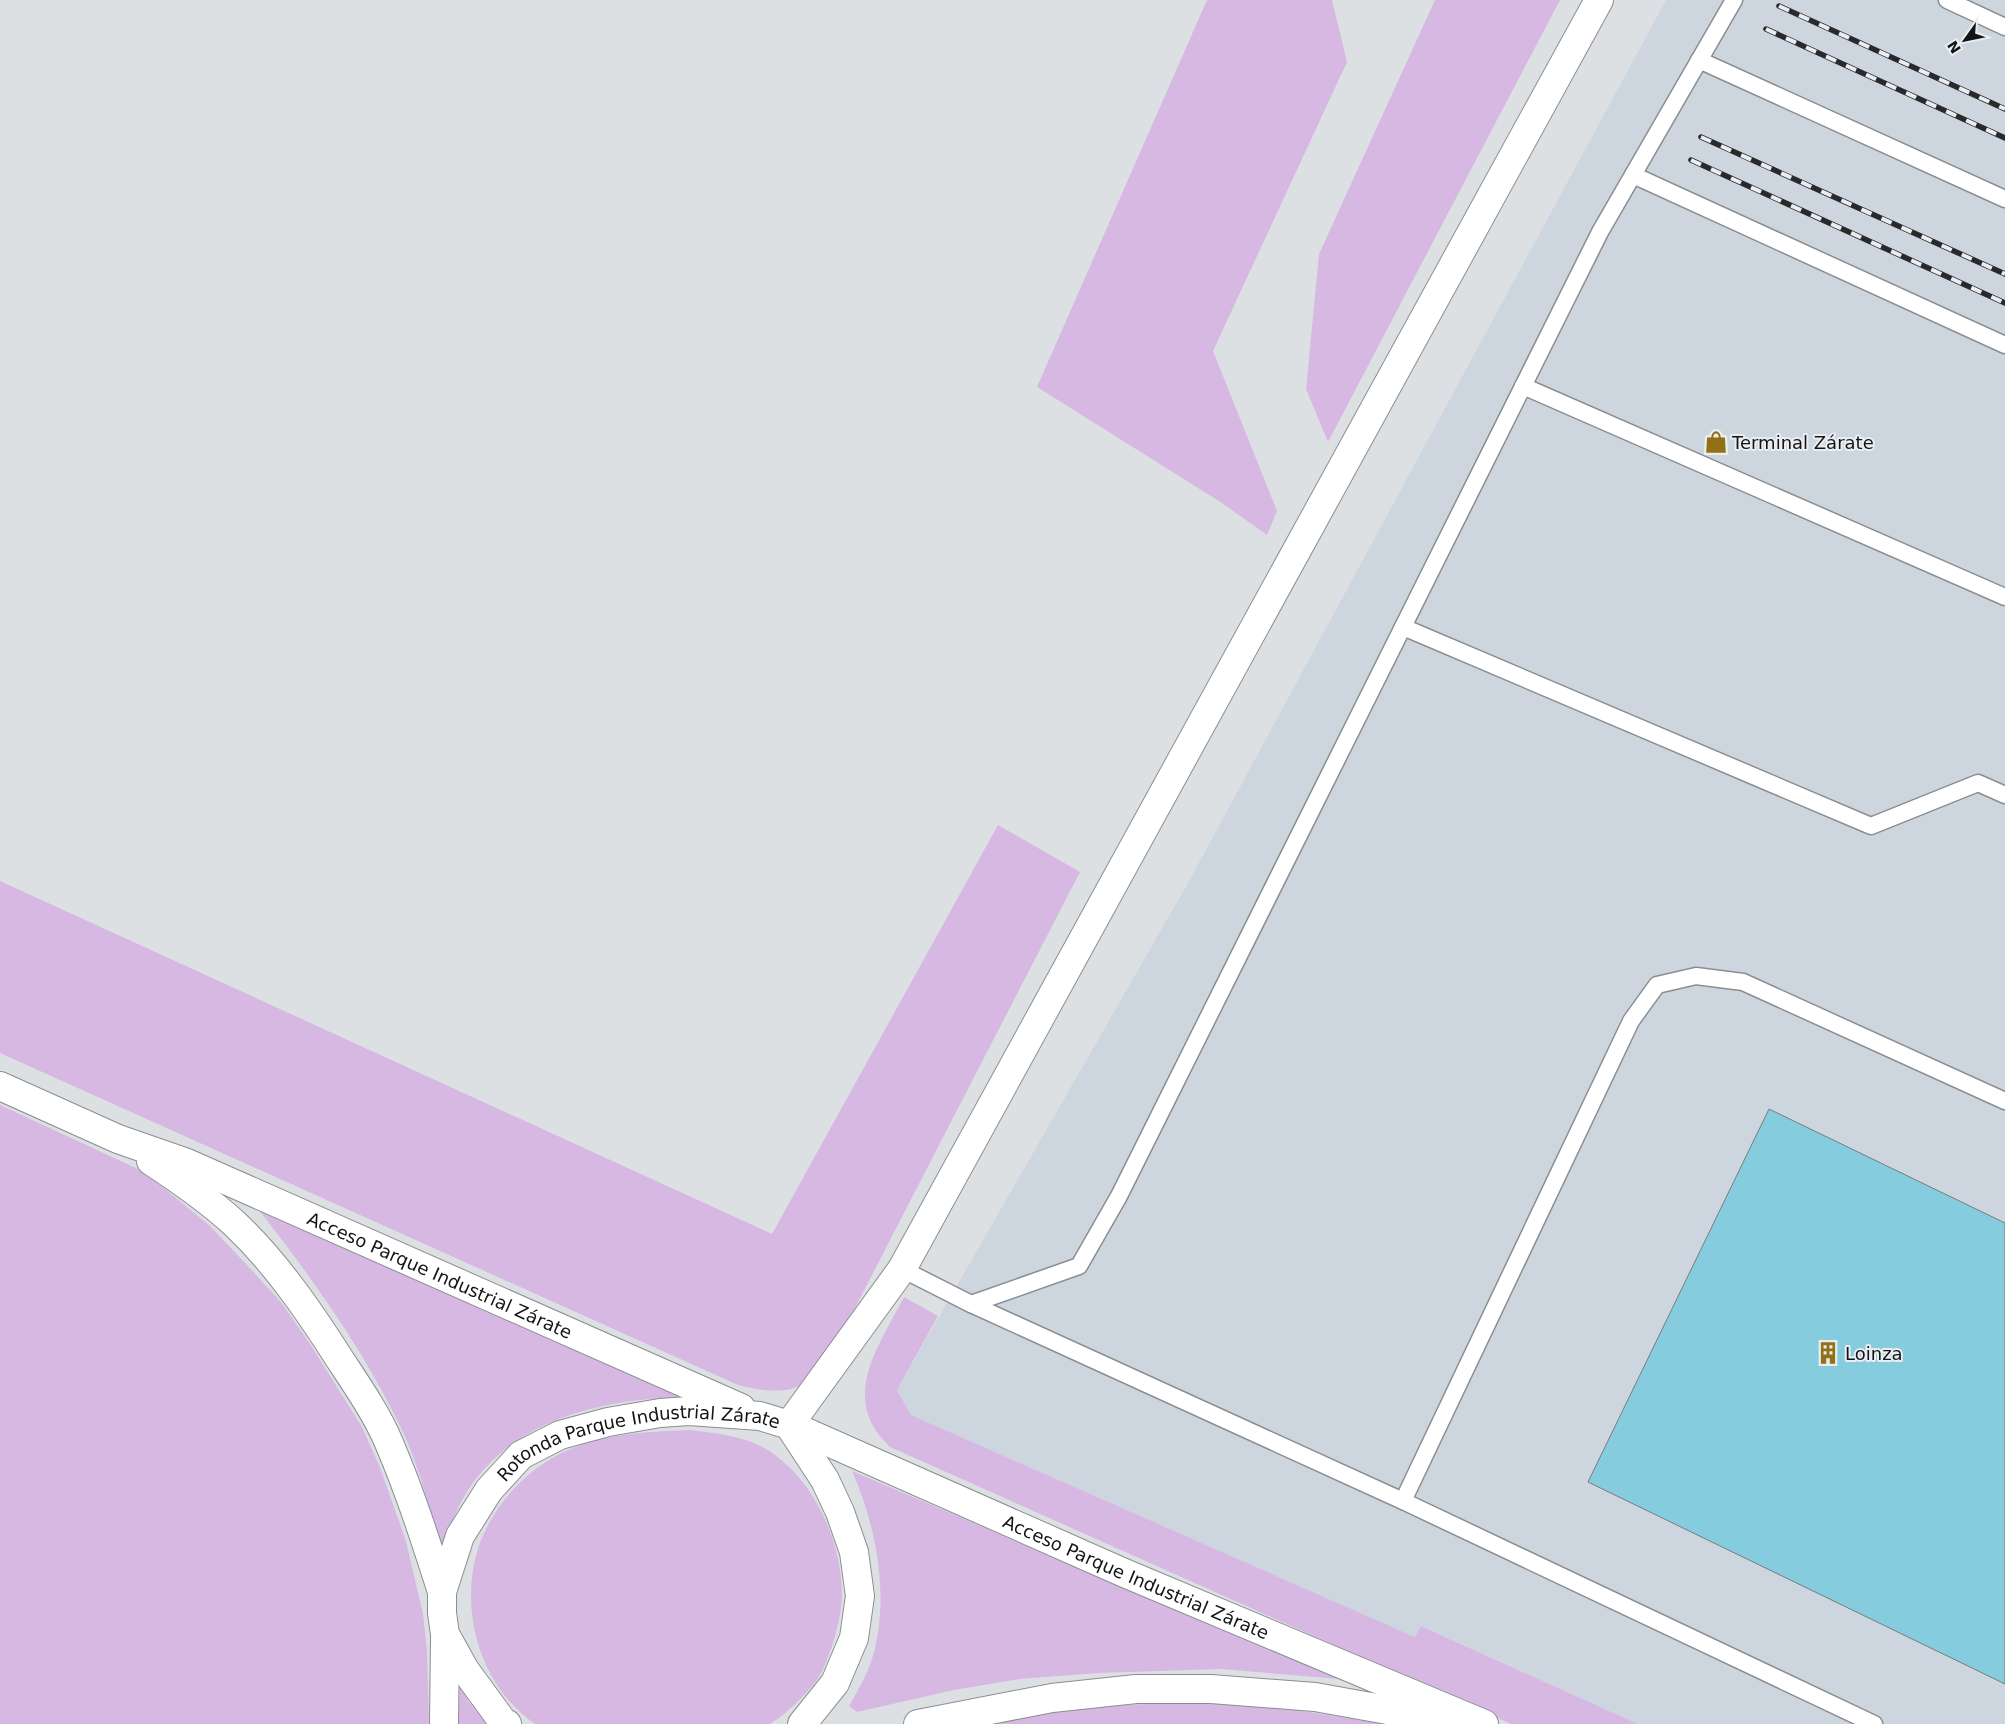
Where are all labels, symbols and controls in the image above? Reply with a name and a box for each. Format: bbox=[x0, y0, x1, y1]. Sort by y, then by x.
north arrow bbox=[1940, 15, 1990, 65]
text: N bbox=[1944, 38, 1964, 56]
shop icon: Terminal Zárate bbox=[1703, 429, 1729, 455]
place label: Terminal Zárate bbox=[1731, 432, 1874, 453]
street label: Acceso Parque Industrial Zárate bbox=[304, 1207, 575, 1343]
building icon: Loinza bbox=[1815, 1340, 1841, 1366]
place label: Loinza bbox=[1845, 1343, 1903, 1364]
street label: Rotonda Parque Industrial Zárate bbox=[492, 1400, 783, 1485]
street label: Acceso Parque Industrial Zárate bbox=[1000, 1510, 1272, 1643]

